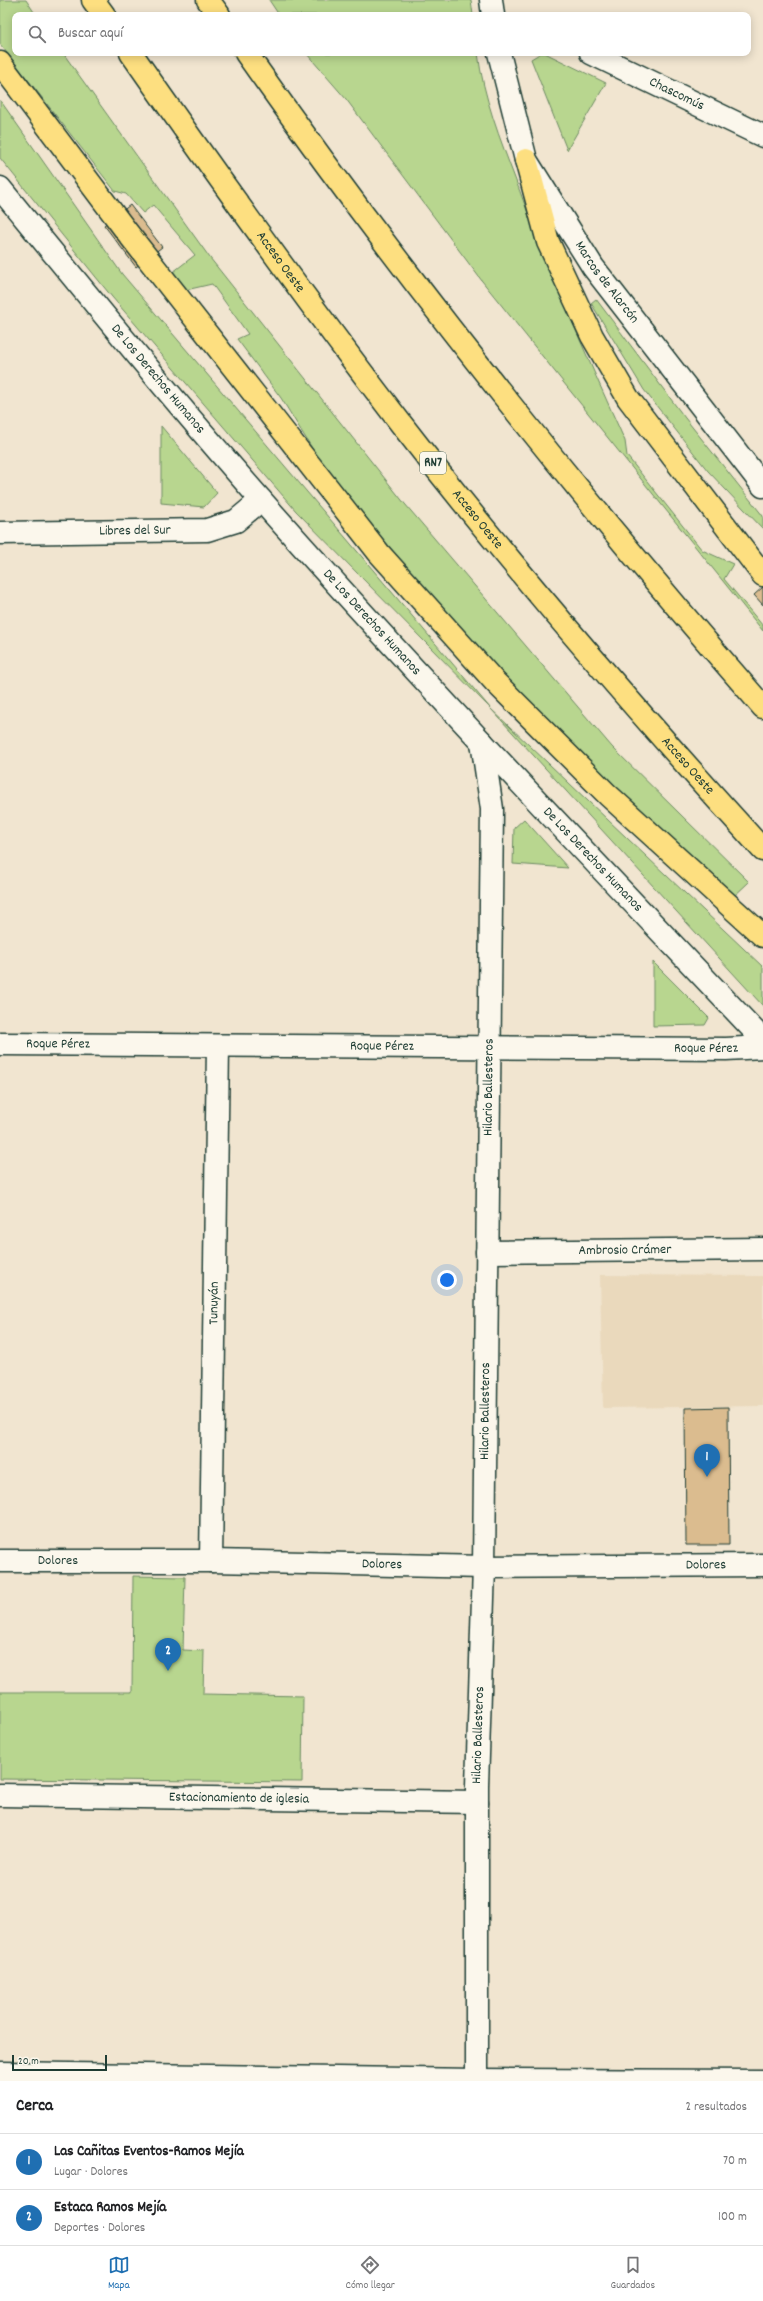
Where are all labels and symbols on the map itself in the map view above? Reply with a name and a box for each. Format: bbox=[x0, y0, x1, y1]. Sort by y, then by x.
street label: Chascomús bbox=[646, 72, 708, 116]
street label: Acceso Oeste bbox=[251, 227, 309, 297]
street label: Marcos de Alarcón bbox=[569, 237, 643, 328]
street label: De Los Derechos Humanos bbox=[106, 320, 210, 439]
road number: RN7 bbox=[420, 452, 446, 474]
street label: Acceso Oeste bbox=[447, 485, 508, 554]
street label: Libres del Sur bbox=[99, 521, 172, 542]
street label: De Los Derechos Humanos bbox=[318, 565, 426, 680]
street label: Acceso Oeste bbox=[656, 733, 719, 800]
street label: De Los Derechos Humanos bbox=[538, 803, 647, 917]
street label: Roque Pérez bbox=[26, 1034, 91, 1055]
street label: Roque Pérez bbox=[350, 1036, 415, 1057]
street label: Hilario Ballesteros bbox=[479, 1038, 500, 1136]
street label: Roque Pérez bbox=[674, 1038, 739, 1059]
street label: Ambrosio Crámer bbox=[578, 1240, 672, 1261]
your location bbox=[437, 1270, 457, 1290]
street label: Tunuyán bbox=[204, 1281, 225, 1325]
street label: Hilario Ballesteros bbox=[475, 1362, 496, 1460]
pin: 1 bbox=[694, 1444, 720, 1477]
street label: Dolores bbox=[38, 1551, 78, 1571]
street label: Dolores bbox=[362, 1554, 402, 1575]
street label: Dolores bbox=[686, 1555, 726, 1576]
pin: 2 bbox=[155, 1638, 181, 1671]
street label: Hilario Ballesteros bbox=[467, 1686, 490, 1784]
street label: Estacionamiento de iglesia bbox=[169, 1787, 310, 1810]
scale bar bbox=[12, 2053, 107, 2072]

